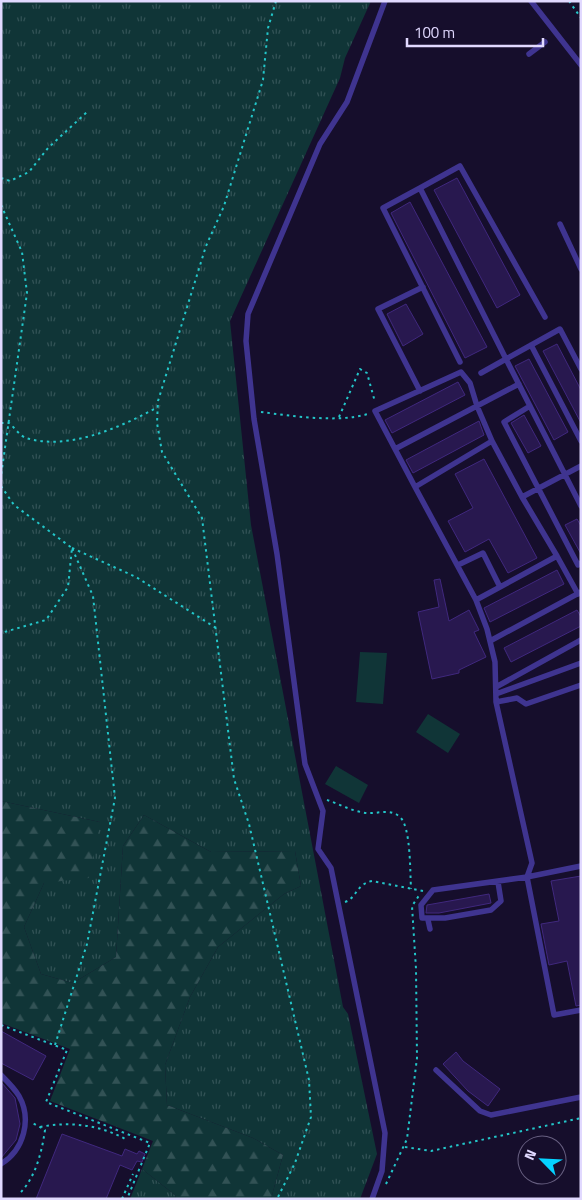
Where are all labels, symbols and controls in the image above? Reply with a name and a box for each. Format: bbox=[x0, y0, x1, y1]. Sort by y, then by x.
scale bar bbox=[407, 15, 543, 47]
text: 100 m bbox=[414, 21, 455, 44]
north arrow bbox=[517, 1135, 567, 1185]
text: N bbox=[518, 1146, 541, 1163]

